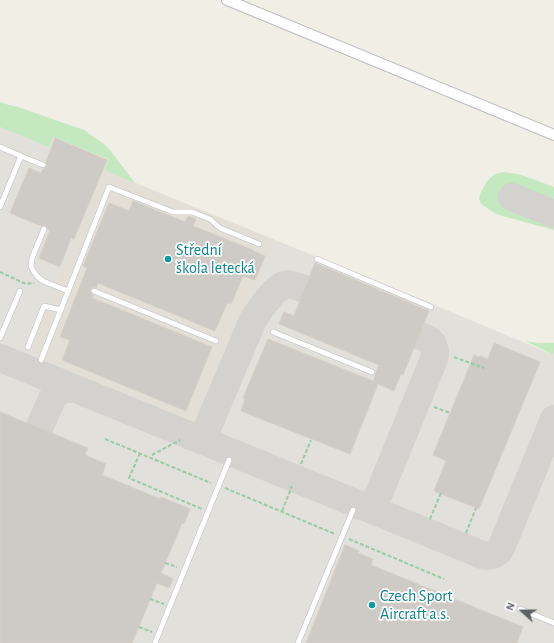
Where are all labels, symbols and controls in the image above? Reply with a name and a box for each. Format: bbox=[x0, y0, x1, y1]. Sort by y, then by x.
place label: Střední škola letecká bbox=[176, 240, 255, 278]
marker: Střední škola letecká bbox=[163, 254, 173, 264]
place label: Czech Sport Aircraft a.s. bbox=[380, 586, 453, 624]
north arrow bbox=[502, 591, 542, 631]
marker: Czech Sport Aircraft a.s. bbox=[367, 600, 377, 610]
text: N bbox=[504, 601, 517, 612]

